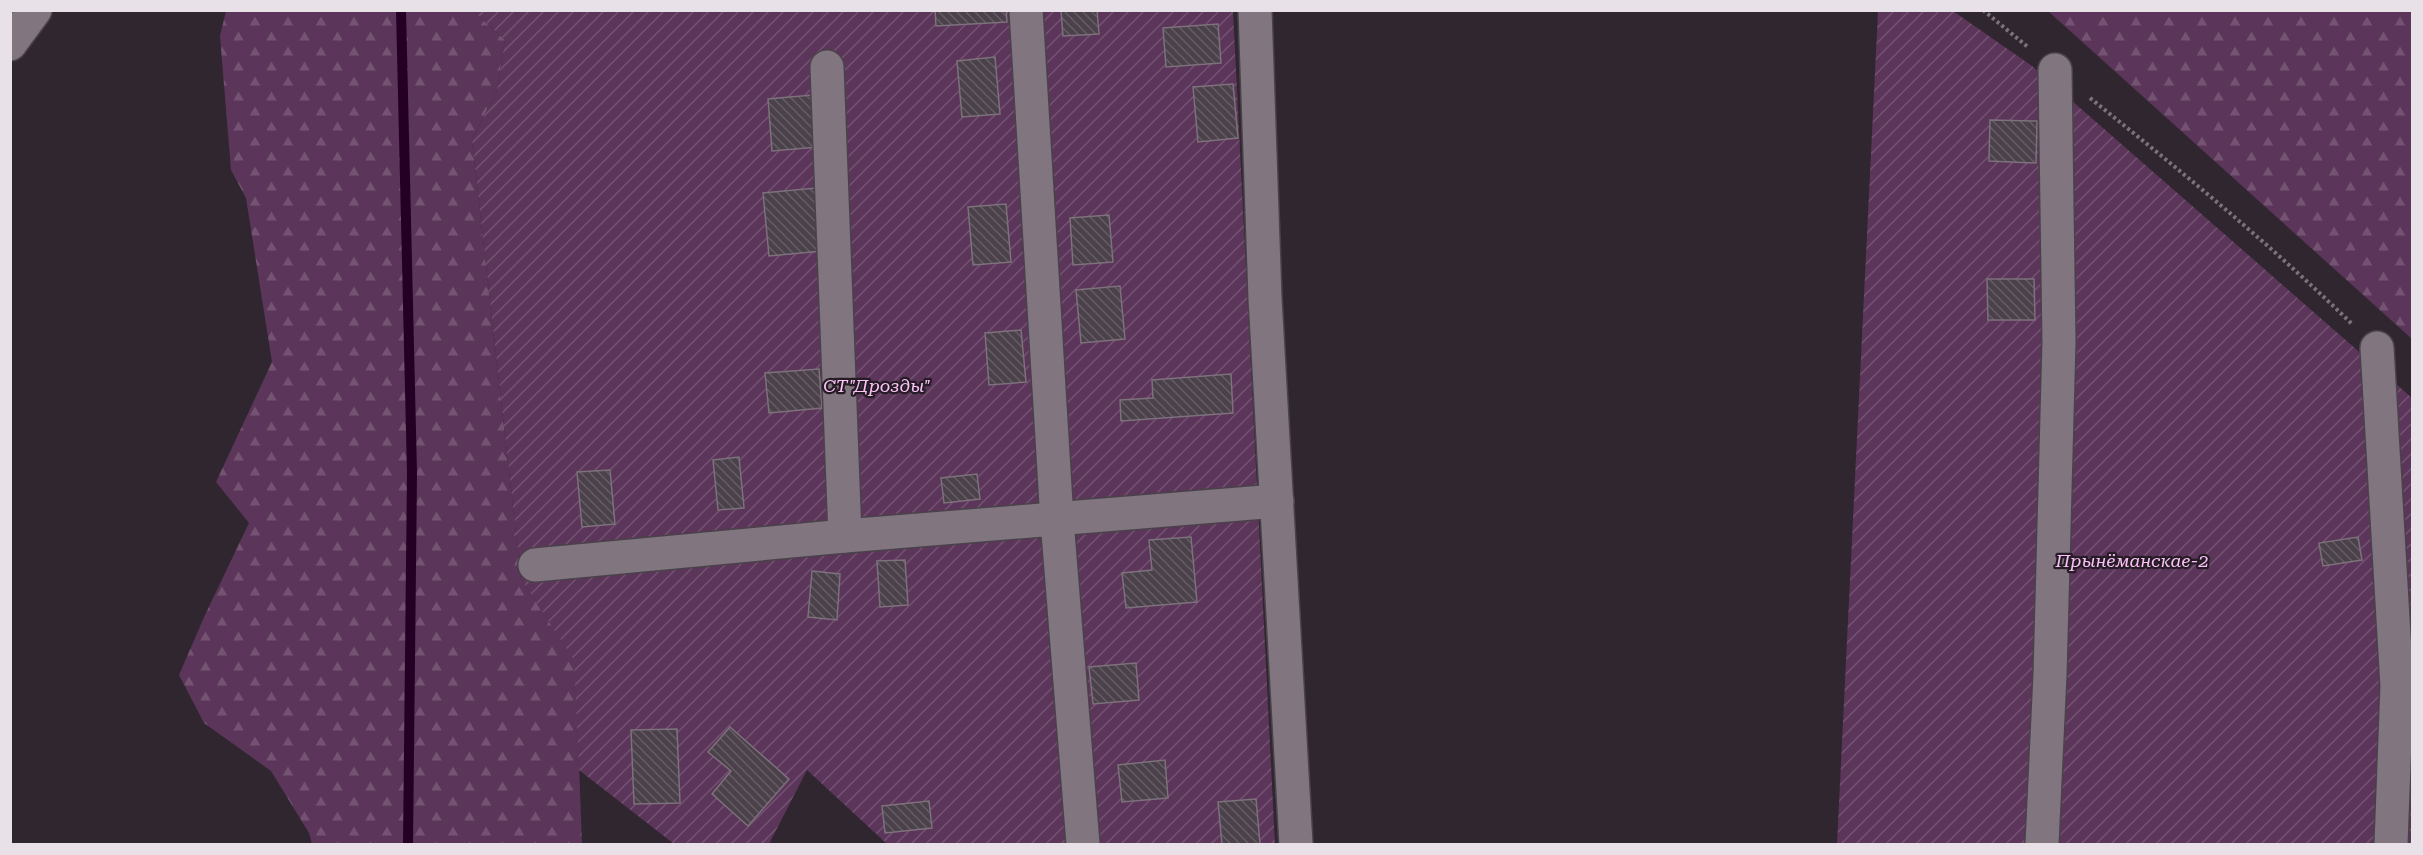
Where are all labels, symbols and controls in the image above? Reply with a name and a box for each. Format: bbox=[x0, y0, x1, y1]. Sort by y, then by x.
park label: СТ"Дрозды" bbox=[823, 375, 931, 396]
park label: Прынёманскае-2 bbox=[2055, 550, 2208, 571]

